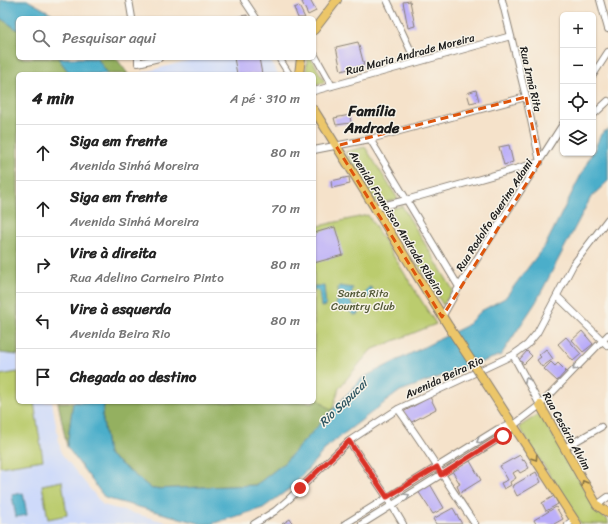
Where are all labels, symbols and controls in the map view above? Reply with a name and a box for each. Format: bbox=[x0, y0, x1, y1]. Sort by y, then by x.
map controls bbox=[560, 12, 596, 156]
button: + bbox=[560, 12, 596, 48]
search box bbox=[16, 16, 316, 60]
text: Pesquisar aqui bbox=[62, 25, 156, 51]
icon: search bbox=[30, 27, 52, 49]
street label: Rua Maria Andrade Moreira bbox=[344, 28, 477, 81]
street label: Rua Irmã Rita bbox=[514, 45, 547, 114]
button: − bbox=[560, 48, 596, 84]
text: 4 min bbox=[32, 83, 74, 113]
button: locate bbox=[560, 84, 596, 120]
text: A pé · 310 m bbox=[230, 87, 300, 110]
district label: Família Andrade bbox=[343, 98, 400, 141]
button: layers bbox=[560, 120, 596, 156]
text: Siga em frente bbox=[70, 128, 167, 154]
text: 80 m bbox=[271, 141, 300, 164]
icon: ahead bbox=[32, 142, 54, 164]
street label: Avenida Francisco Andrade Ribeiro bbox=[343, 146, 449, 300]
text: Avenida Sinhá Moreira bbox=[70, 154, 199, 177]
street label: Rua Rodolfo Guerino Adami bbox=[451, 154, 539, 275]
text: Siga em frente bbox=[70, 184, 167, 210]
text: 70 m bbox=[271, 197, 300, 220]
icon: ahead bbox=[32, 198, 54, 220]
text: Avenida Sinhá Moreira bbox=[70, 210, 199, 233]
text: Vire à direita bbox=[70, 240, 156, 266]
text: 80 m bbox=[271, 253, 300, 276]
icon: right bbox=[32, 254, 54, 276]
text: Rua Adelino Carneiro Pinto bbox=[70, 266, 224, 289]
park label: Santa Rita Country Club bbox=[331, 284, 395, 316]
text: Vire à esquerda bbox=[70, 296, 171, 322]
text: 80 m bbox=[271, 309, 300, 332]
icon: left bbox=[32, 310, 54, 332]
text: Avenida Beira Rio bbox=[70, 322, 170, 345]
street label: Avenida Beira Rio bbox=[401, 351, 487, 404]
one-way arrow bbox=[573, 363, 580, 371]
text: Chegada ao destino bbox=[70, 364, 196, 390]
icon: arrive bbox=[32, 366, 54, 388]
water label: Rio Sapucaí bbox=[313, 371, 375, 432]
one-way arrow bbox=[524, 377, 531, 384]
street label: Rua Cesário Alvim bbox=[537, 389, 596, 474]
route start bbox=[494, 427, 512, 445]
one-way arrow bbox=[476, 436, 483, 443]
one-way arrow bbox=[530, 454, 537, 461]
route end bbox=[291, 479, 309, 497]
one-way arrow bbox=[581, 480, 589, 487]
one-way arrow bbox=[403, 494, 410, 501]

